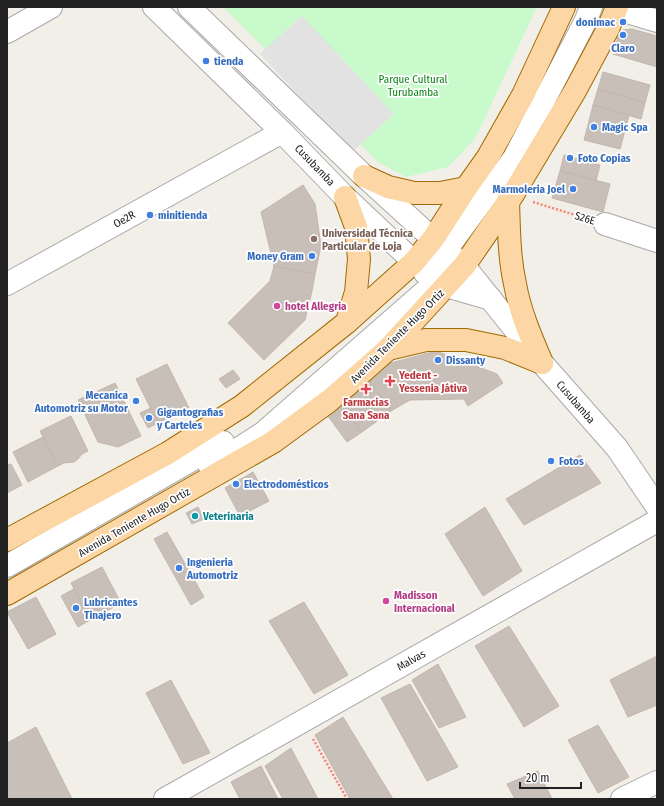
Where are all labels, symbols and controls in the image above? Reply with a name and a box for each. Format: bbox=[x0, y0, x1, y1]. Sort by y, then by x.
place label: donimac bbox=[576, 16, 615, 29]
marker: donimac bbox=[618, 17, 628, 27]
marker: Claro bbox=[618, 30, 628, 40]
place label: Claro bbox=[611, 42, 635, 55]
place label: tienda bbox=[214, 55, 244, 68]
marker: tienda bbox=[201, 56, 211, 66]
park label: Parque Cultural Turubamba bbox=[379, 73, 448, 99]
place label: Magic Spa bbox=[602, 121, 648, 134]
marker: Magic Spa bbox=[589, 122, 599, 132]
street label: Cusubamba bbox=[292, 142, 338, 189]
place label: Foto Copias bbox=[578, 152, 631, 165]
marker: Foto Copias bbox=[565, 153, 575, 163]
place label: Marmoleria Joel bbox=[493, 183, 566, 196]
marker: Marmoleria Joel bbox=[568, 184, 578, 194]
street label: Oe2R bbox=[111, 208, 137, 231]
place label: minitienda bbox=[158, 209, 208, 222]
street label: S26E bbox=[573, 209, 597, 228]
marker: minitienda bbox=[145, 210, 155, 220]
place label: Universidad Técnica Particular de Loja bbox=[322, 227, 414, 253]
marker: Universidad Técnica Particular de Loja bbox=[309, 234, 319, 244]
place label: Money Gram bbox=[247, 250, 304, 263]
marker: Money Gram bbox=[307, 251, 317, 261]
street label: Avenida Teniente Hugo Ortiz bbox=[348, 286, 447, 386]
place label: hotel Allegria bbox=[285, 300, 347, 313]
marker: hotel Allegria bbox=[272, 301, 282, 311]
place label: Dissanty bbox=[446, 354, 486, 367]
marker: Dissanty bbox=[433, 355, 443, 365]
place label: Yedent - Yessenia Játiva bbox=[398, 369, 468, 395]
marker: Yedent - Yessenia Játiva bbox=[384, 375, 396, 387]
street label: Cusubamba bbox=[554, 378, 598, 426]
marker: Farmacias Sana Sana bbox=[361, 384, 371, 394]
place label: Mecanica Automotriz su Motor bbox=[34, 389, 129, 415]
marker: Mecanica Automotriz su Motor bbox=[131, 396, 141, 406]
place label: Farmacias Sana Sana bbox=[342, 396, 390, 422]
place label: Gigantografias y Carteles bbox=[156, 406, 223, 432]
marker: Gigantografias y Carteles bbox=[144, 413, 154, 423]
place label: Fotos bbox=[559, 455, 584, 468]
marker: Fotos bbox=[546, 456, 556, 466]
place label: Electrodomésticos bbox=[244, 478, 329, 491]
marker: Electrodomésticos bbox=[231, 479, 241, 489]
street label: Avenida Teniente Hugo Ortiz bbox=[76, 485, 193, 560]
place label: Veterinaria bbox=[202, 510, 254, 523]
marker: Veterinaria bbox=[190, 511, 200, 521]
place label: Ingenieria Automotriz bbox=[186, 556, 238, 582]
marker: Ingenieria Automotriz bbox=[174, 563, 184, 573]
place label: Madisson Internacional bbox=[394, 589, 456, 615]
place label: Lubricantes Tinajero bbox=[84, 596, 138, 622]
marker: Madisson Internacional bbox=[381, 596, 391, 606]
marker: Lubricantes Tinajero bbox=[71, 603, 81, 613]
street label: Malvas bbox=[395, 647, 428, 674]
scale bar bbox=[520, 764, 581, 790]
text: 20 m bbox=[526, 771, 550, 785]

